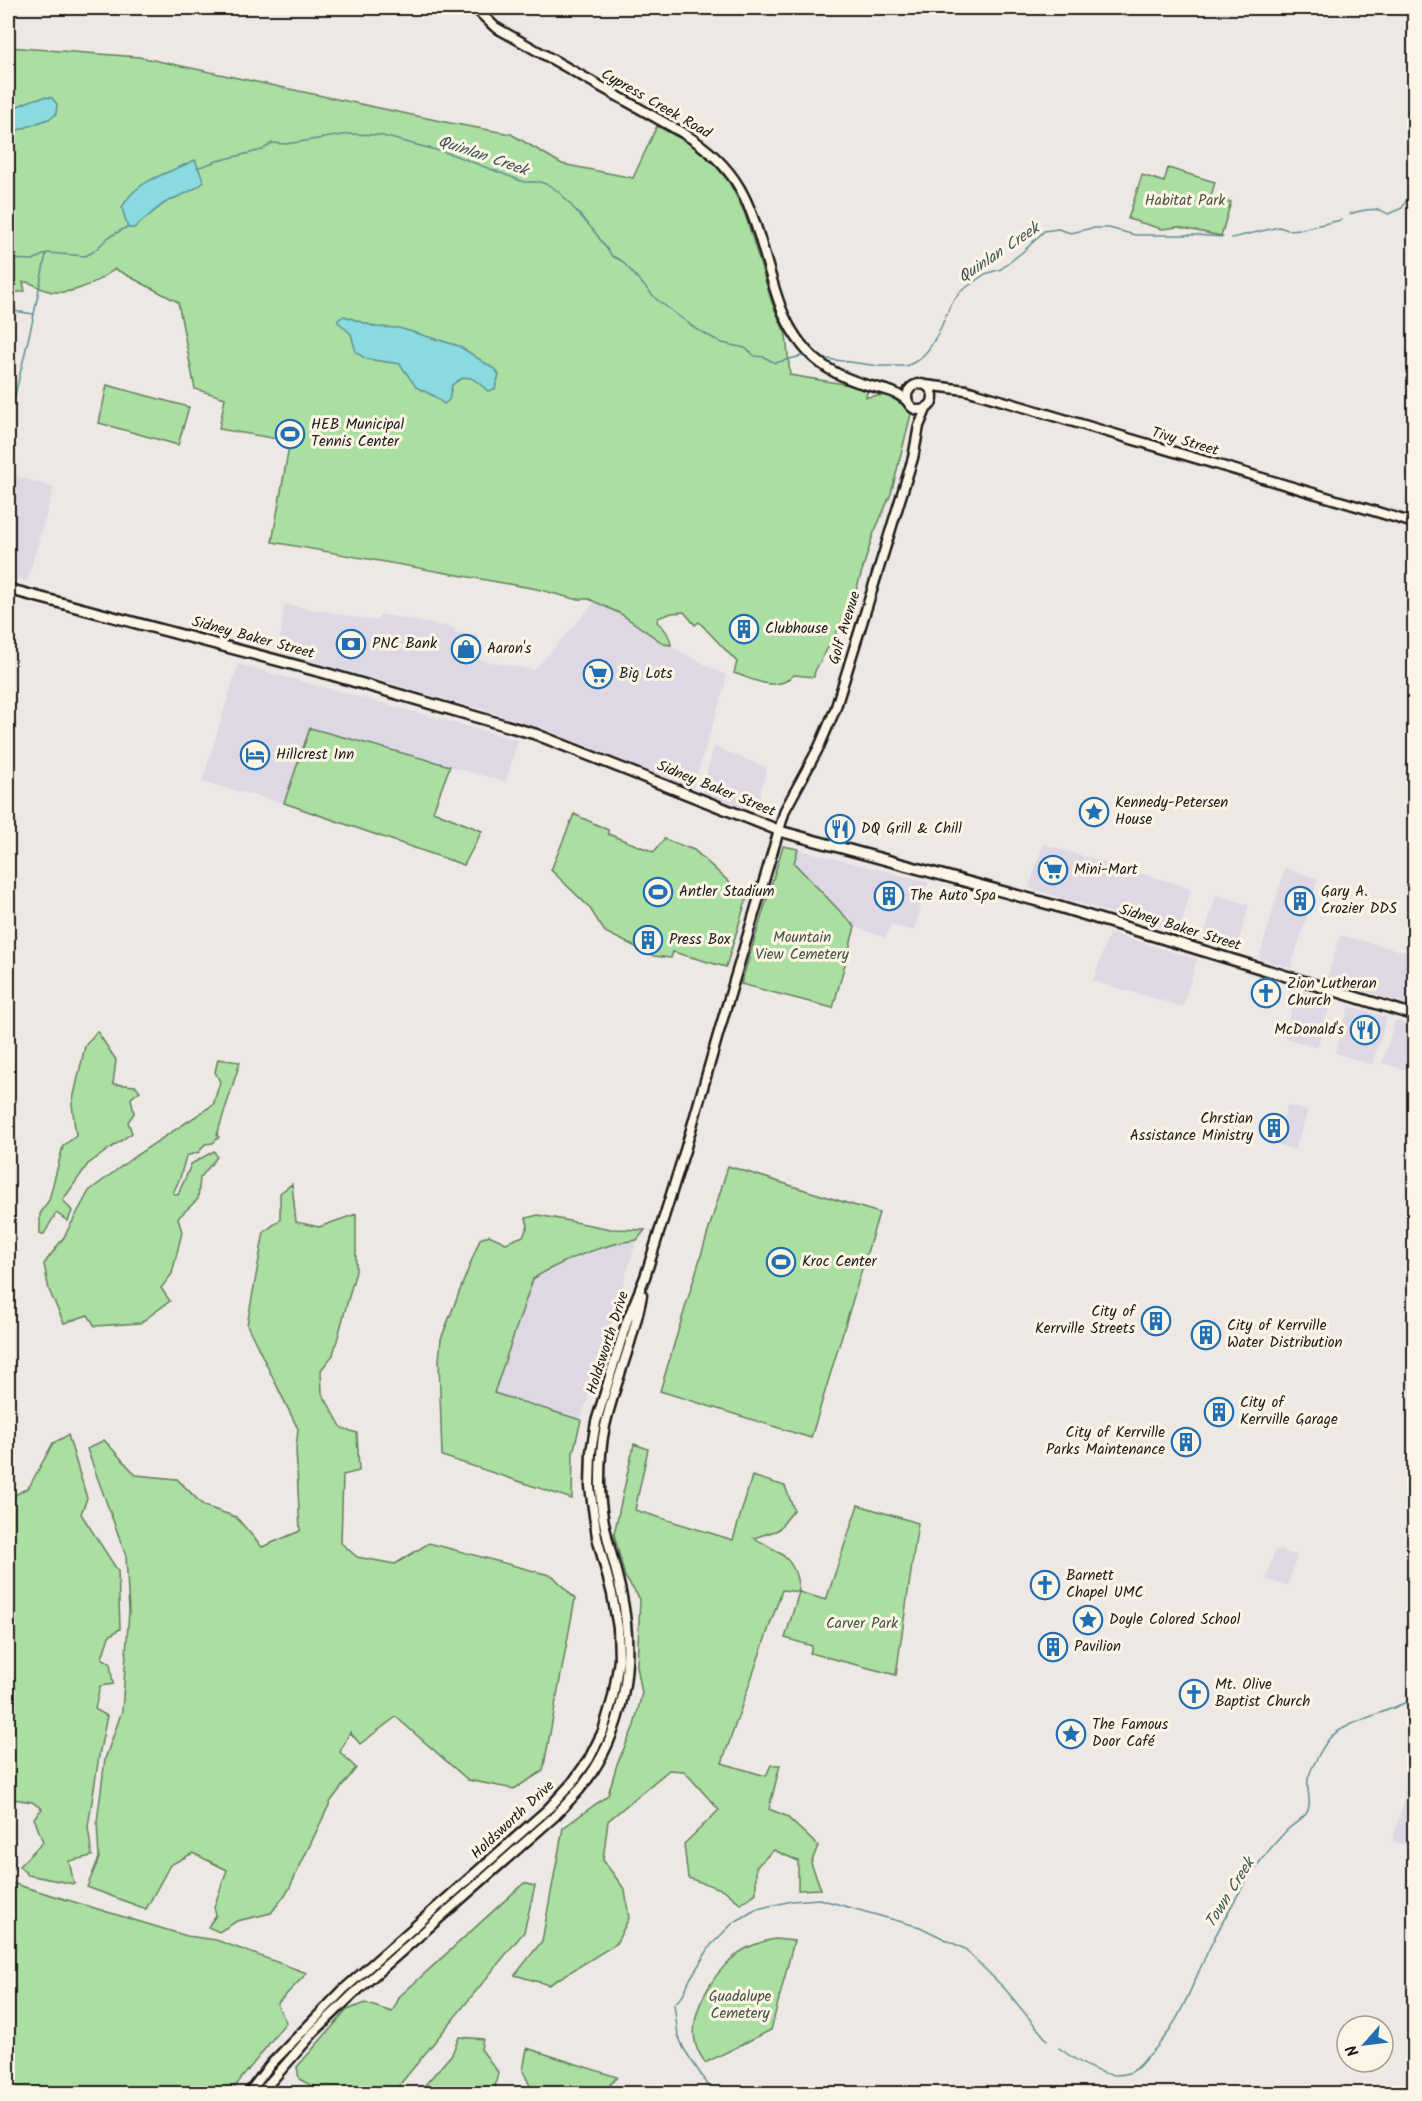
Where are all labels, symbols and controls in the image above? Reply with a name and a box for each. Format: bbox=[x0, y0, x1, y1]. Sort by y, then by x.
street label: Cypress Creek Road bbox=[596, 63, 716, 146]
water label: Quinlan Creek bbox=[435, 129, 534, 184]
park label: Habitat Park bbox=[1145, 189, 1226, 213]
water label: Quinlan Creek bbox=[953, 215, 1047, 289]
place label: HEB Municipal Tennis Center bbox=[311, 413, 404, 454]
sports icon: HEB Municipal Tennis Center bbox=[274, 418, 306, 450]
street label: Tivy Street bbox=[1149, 421, 1222, 463]
street label: Golf Avenue bbox=[822, 588, 868, 668]
street label: Sidney Baker Street bbox=[189, 610, 317, 666]
building icon: Clubhouse bbox=[728, 613, 760, 645]
place label: Clubhouse bbox=[765, 617, 828, 641]
bank icon: PNC Bank bbox=[335, 628, 367, 660]
place label: PNC Bank bbox=[372, 632, 438, 656]
shop icon: Aaron's bbox=[450, 633, 482, 665]
place label: Aaron's bbox=[487, 637, 532, 661]
supermarket icon: Big Lots bbox=[582, 658, 614, 690]
place label: Big Lots bbox=[619, 662, 673, 686]
hotel icon: Hillcrest Inn bbox=[239, 739, 271, 771]
place label: Hillcrest Inn bbox=[276, 743, 354, 767]
street label: Sidney Baker Street bbox=[653, 754, 779, 824]
place label: Kennedy-Petersen House bbox=[1115, 791, 1228, 832]
place icon: Kennedy-Petersen House bbox=[1078, 796, 1110, 828]
restaurant icon: DQ Grill & Chill bbox=[824, 813, 856, 845]
place label: DQ Grill & Chill bbox=[861, 817, 962, 841]
supermarket icon: Mini-Mart bbox=[1037, 854, 1069, 886]
place label: Mini-Mart bbox=[1074, 858, 1138, 882]
sports icon: Antler Stadium bbox=[642, 876, 674, 908]
place label: Antler Stadium bbox=[679, 880, 774, 904]
building icon: The Auto Spa bbox=[873, 880, 905, 912]
place label: Gary A. Crozier DDS bbox=[1321, 880, 1397, 921]
place label: The Auto Spa bbox=[910, 884, 996, 908]
building icon: Gary A. Crozier DDS bbox=[1284, 885, 1316, 917]
street label: Sidney Baker Street bbox=[1116, 898, 1244, 958]
building icon: Press Box bbox=[632, 924, 664, 956]
park label: Mountain View Cemetery bbox=[755, 926, 850, 967]
place label: Press Box bbox=[669, 928, 731, 952]
place label: Zion Lutheran Church bbox=[1287, 972, 1377, 1013]
church icon: Zion Lutheran Church bbox=[1250, 977, 1282, 1009]
restaurant icon: McDonald's bbox=[1349, 1014, 1381, 1046]
place label: McDonald's bbox=[1274, 1018, 1345, 1042]
place label: Chrstian Assistance Ministry bbox=[1130, 1107, 1254, 1148]
building icon: Chrstian Assistance Ministry bbox=[1258, 1112, 1290, 1144]
sports icon: Kroc Center bbox=[765, 1246, 797, 1278]
place label: Kroc Center bbox=[802, 1250, 878, 1274]
street label: Holdsworth Drive bbox=[580, 1288, 636, 1398]
place label: City of Kerrville Streets bbox=[1035, 1300, 1136, 1341]
building icon: City of Kerrville Streets bbox=[1140, 1305, 1172, 1337]
place label: City of Kerrville Water Distribution bbox=[1227, 1314, 1343, 1355]
building icon: City of Kerrville Water Distribution bbox=[1190, 1319, 1222, 1351]
place label: City of Kerrville Garage bbox=[1240, 1391, 1338, 1432]
building icon: City of Kerrville Garage bbox=[1203, 1396, 1235, 1428]
place label: City of Kerrville Parks Maintenance bbox=[1046, 1421, 1165, 1462]
building icon: City of Kerrville Parks Maintenance bbox=[1170, 1426, 1202, 1458]
place label: Barnett Chapel UMC bbox=[1066, 1564, 1143, 1605]
church icon: Barnett Chapel UMC bbox=[1029, 1569, 1061, 1601]
place icon: Doyle Colored School bbox=[1072, 1604, 1104, 1636]
place label: Doyle Colored School bbox=[1109, 1608, 1241, 1632]
park label: Carver Park bbox=[826, 1612, 899, 1636]
building icon: Pavilion bbox=[1037, 1631, 1069, 1663]
place label: Pavilion bbox=[1074, 1635, 1121, 1659]
place label: Mt. Olive Baptist Church bbox=[1215, 1673, 1310, 1714]
church icon: Mt. Olive Baptist Church bbox=[1178, 1678, 1210, 1710]
place label: The Famous Door Café bbox=[1092, 1713, 1169, 1754]
place icon: The Famous Door Café bbox=[1055, 1718, 1087, 1750]
street label: Holdsworth Drive bbox=[466, 1774, 561, 1865]
water label: Town Creek bbox=[1199, 1851, 1263, 1933]
park label: Guadalupe Cemetery bbox=[709, 1985, 772, 2026]
north arrow bbox=[1335, 2014, 1395, 2074]
text: N bbox=[1340, 2040, 1366, 2061]

